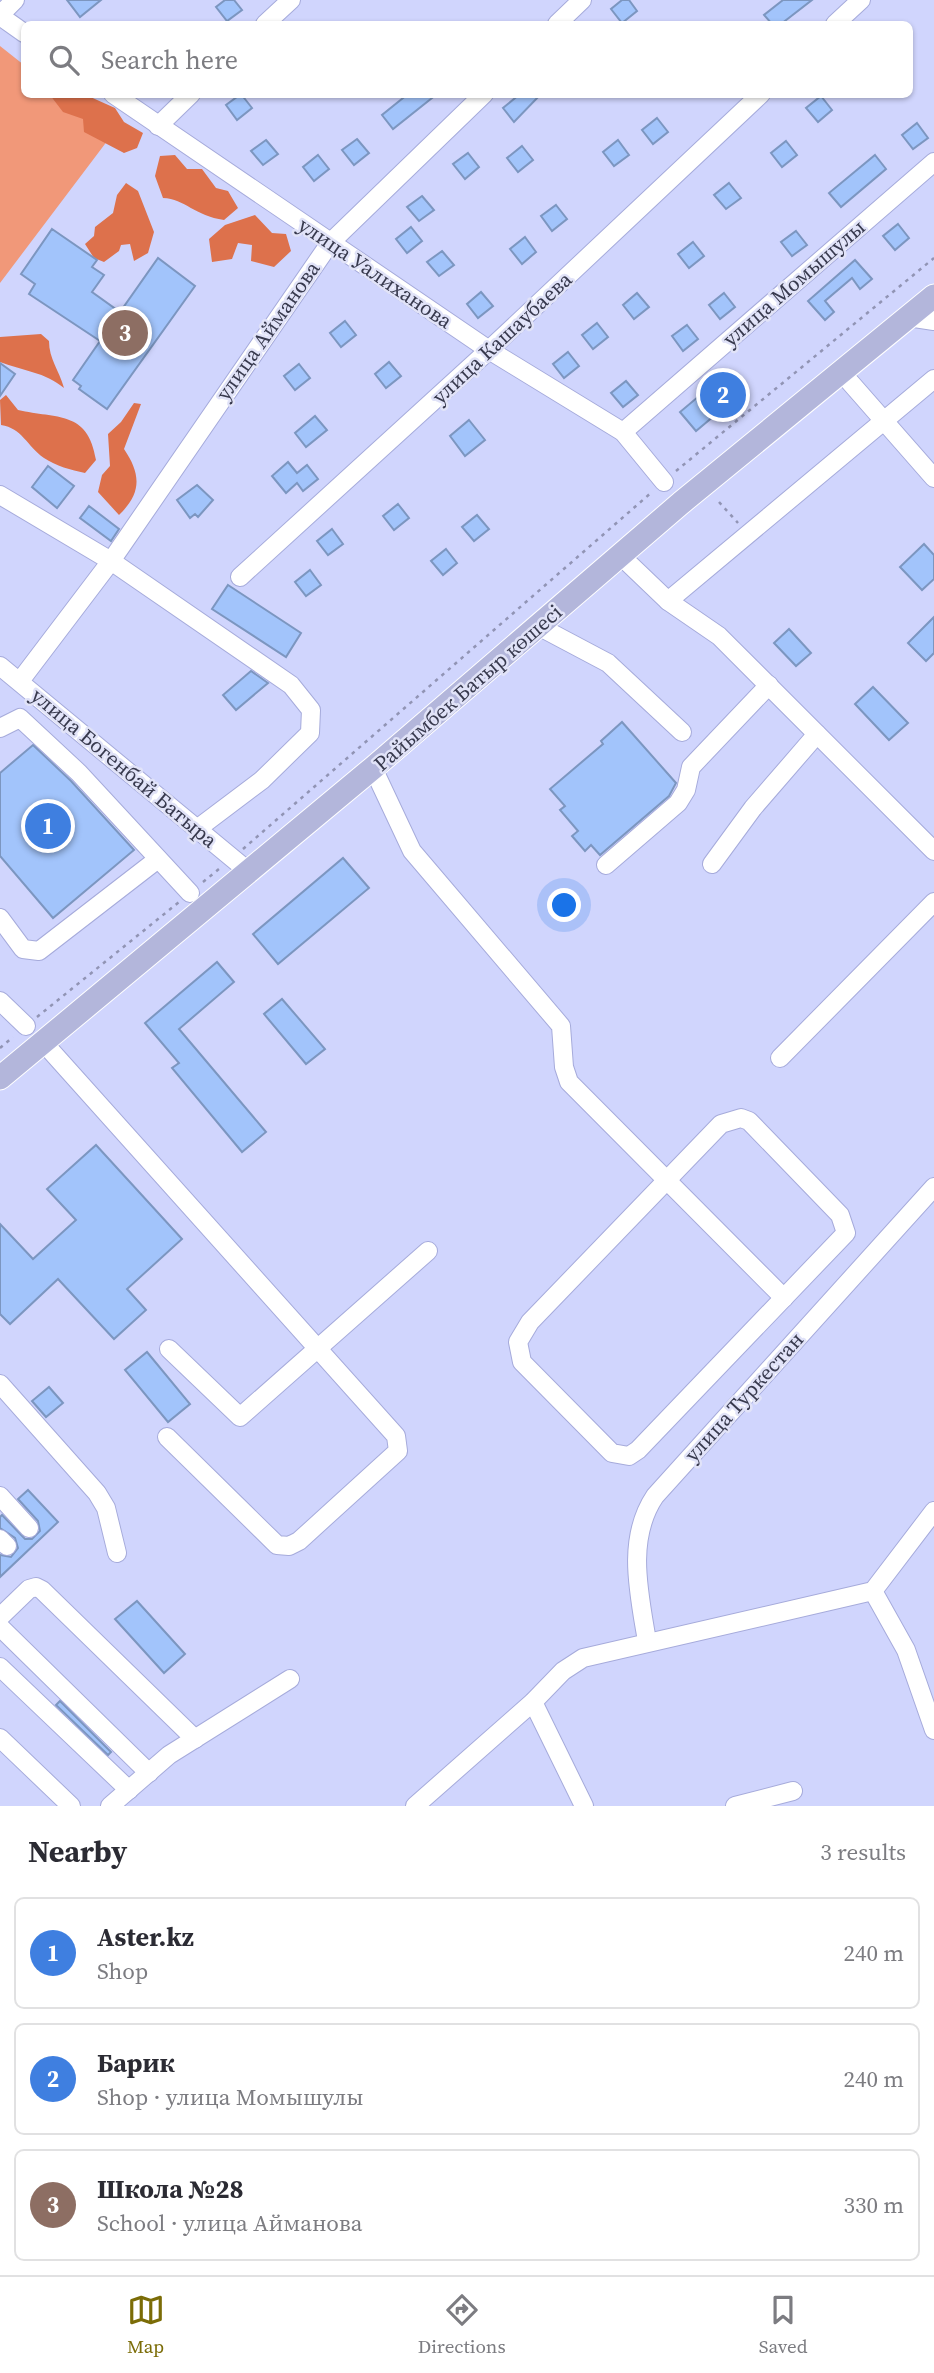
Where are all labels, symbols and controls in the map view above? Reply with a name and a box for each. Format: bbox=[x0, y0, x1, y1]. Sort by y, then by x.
search box bbox=[21, 21, 913, 98]
icon: search bbox=[45, 41, 83, 79]
text: Search here bbox=[101, 42, 238, 78]
street label: улица Уалиханова bbox=[292, 210, 458, 335]
street label: улица Момышулы bbox=[716, 212, 871, 353]
street label: улица Айманова bbox=[209, 255, 327, 406]
street label: улица Кашаубаева bbox=[425, 265, 578, 410]
pin: 3 bbox=[102, 307, 148, 359]
pin: 2 bbox=[700, 369, 746, 421]
street label: Райымбек Батыр көшесі bbox=[367, 598, 568, 778]
street label: улица Богенбай Батыра bbox=[25, 681, 224, 854]
pin: 1 bbox=[25, 800, 71, 852]
your location bbox=[547, 888, 581, 922]
street label: улица Туркестан bbox=[677, 1325, 810, 1468]
text: Nearby bbox=[28, 1831, 127, 1872]
text: 3 results bbox=[820, 1836, 906, 1868]
text: Aster.kz bbox=[97, 1919, 194, 1955]
text: 1 bbox=[47, 1937, 59, 1969]
text: 240 m bbox=[843, 1937, 904, 1969]
text: Shop bbox=[97, 1955, 148, 1987]
text: Барик bbox=[97, 2045, 175, 2081]
text: 2 bbox=[47, 2063, 59, 2095]
text: 240 m bbox=[843, 2063, 904, 2095]
text: Shop · улица Момышулы bbox=[97, 2081, 363, 2113]
text: Школа №28 bbox=[97, 2171, 244, 2207]
text: 3 bbox=[47, 2189, 59, 2221]
text: 330 m bbox=[843, 2189, 904, 2221]
text: School · улица Айманова bbox=[97, 2207, 362, 2239]
tab: Map bbox=[127, 2291, 165, 2359]
tab: Directions bbox=[418, 2291, 506, 2359]
tab: Saved bbox=[759, 2291, 807, 2359]

